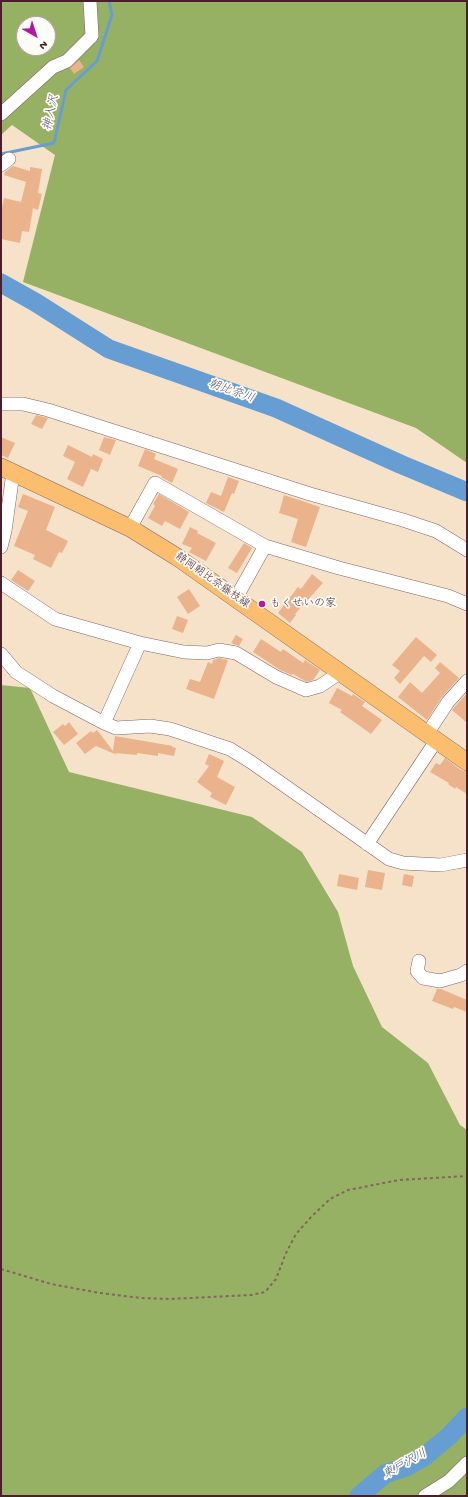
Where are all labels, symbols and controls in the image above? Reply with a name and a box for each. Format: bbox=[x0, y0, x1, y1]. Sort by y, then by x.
north arrow bbox=[16, 16, 56, 56]
text: N bbox=[36, 38, 49, 51]
water label: 神入沢 bbox=[41, 94, 63, 132]
water label: 朝比奈川 bbox=[206, 377, 256, 407]
street label: 静岡朝比奈藤枝線 bbox=[172, 550, 252, 612]
place label: もくせいの家 bbox=[270, 597, 336, 611]
marker: もくせいの家 bbox=[257, 599, 267, 609]
water label: 東戸沢川 bbox=[381, 1447, 429, 1483]

